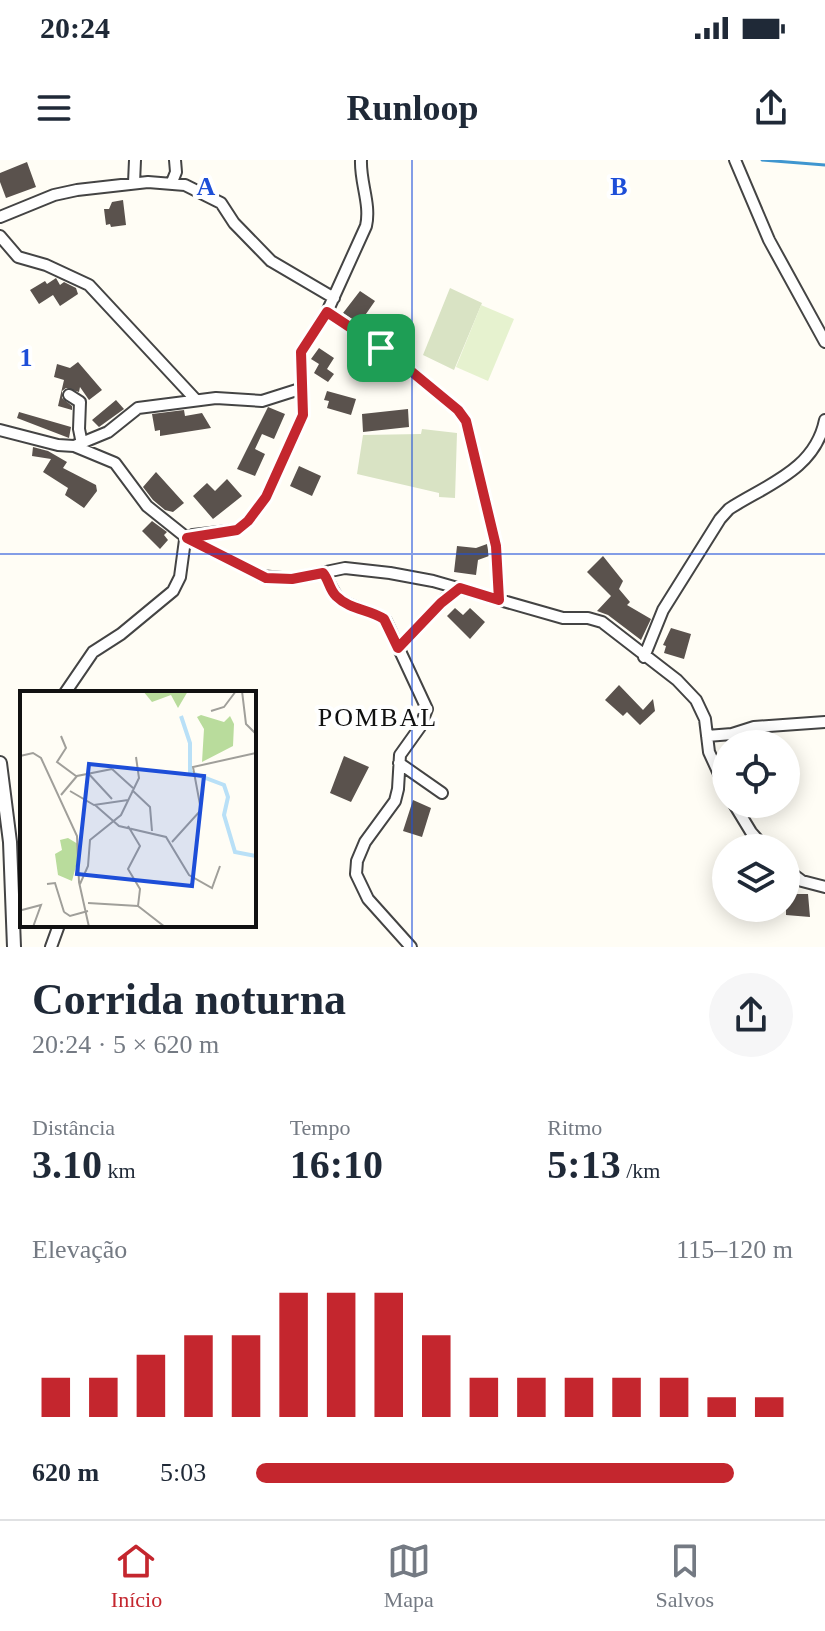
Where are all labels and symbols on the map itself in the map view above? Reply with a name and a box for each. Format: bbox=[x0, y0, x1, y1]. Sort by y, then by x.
text: A bbox=[197, 172, 216, 201]
text: B bbox=[610, 172, 628, 201]
pin bbox=[347, 314, 415, 382]
text: 1 bbox=[20, 343, 33, 372]
inset map bbox=[20, 691, 256, 927]
district label: POMBAL bbox=[318, 703, 438, 732]

